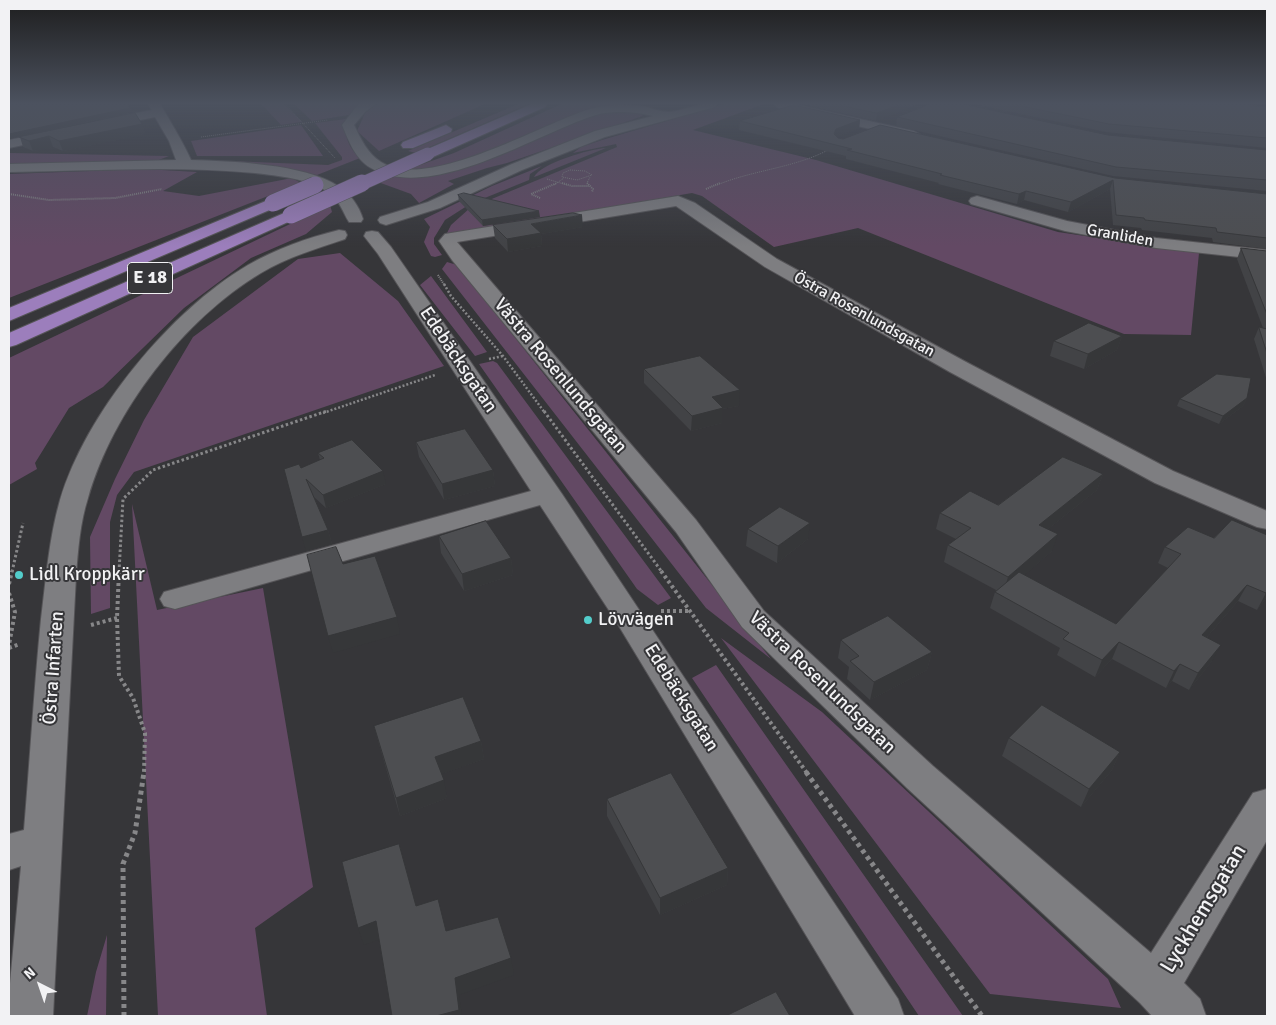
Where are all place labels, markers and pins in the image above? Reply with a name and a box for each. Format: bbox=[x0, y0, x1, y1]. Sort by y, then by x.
place label: Lidl Kroppkärr bbox=[29, 564, 145, 586]
marker: Lidl Kroppkärr bbox=[13, 569, 25, 581]
place label: Lövvägen bbox=[598, 609, 674, 631]
marker: Lövvägen bbox=[582, 614, 594, 626]

